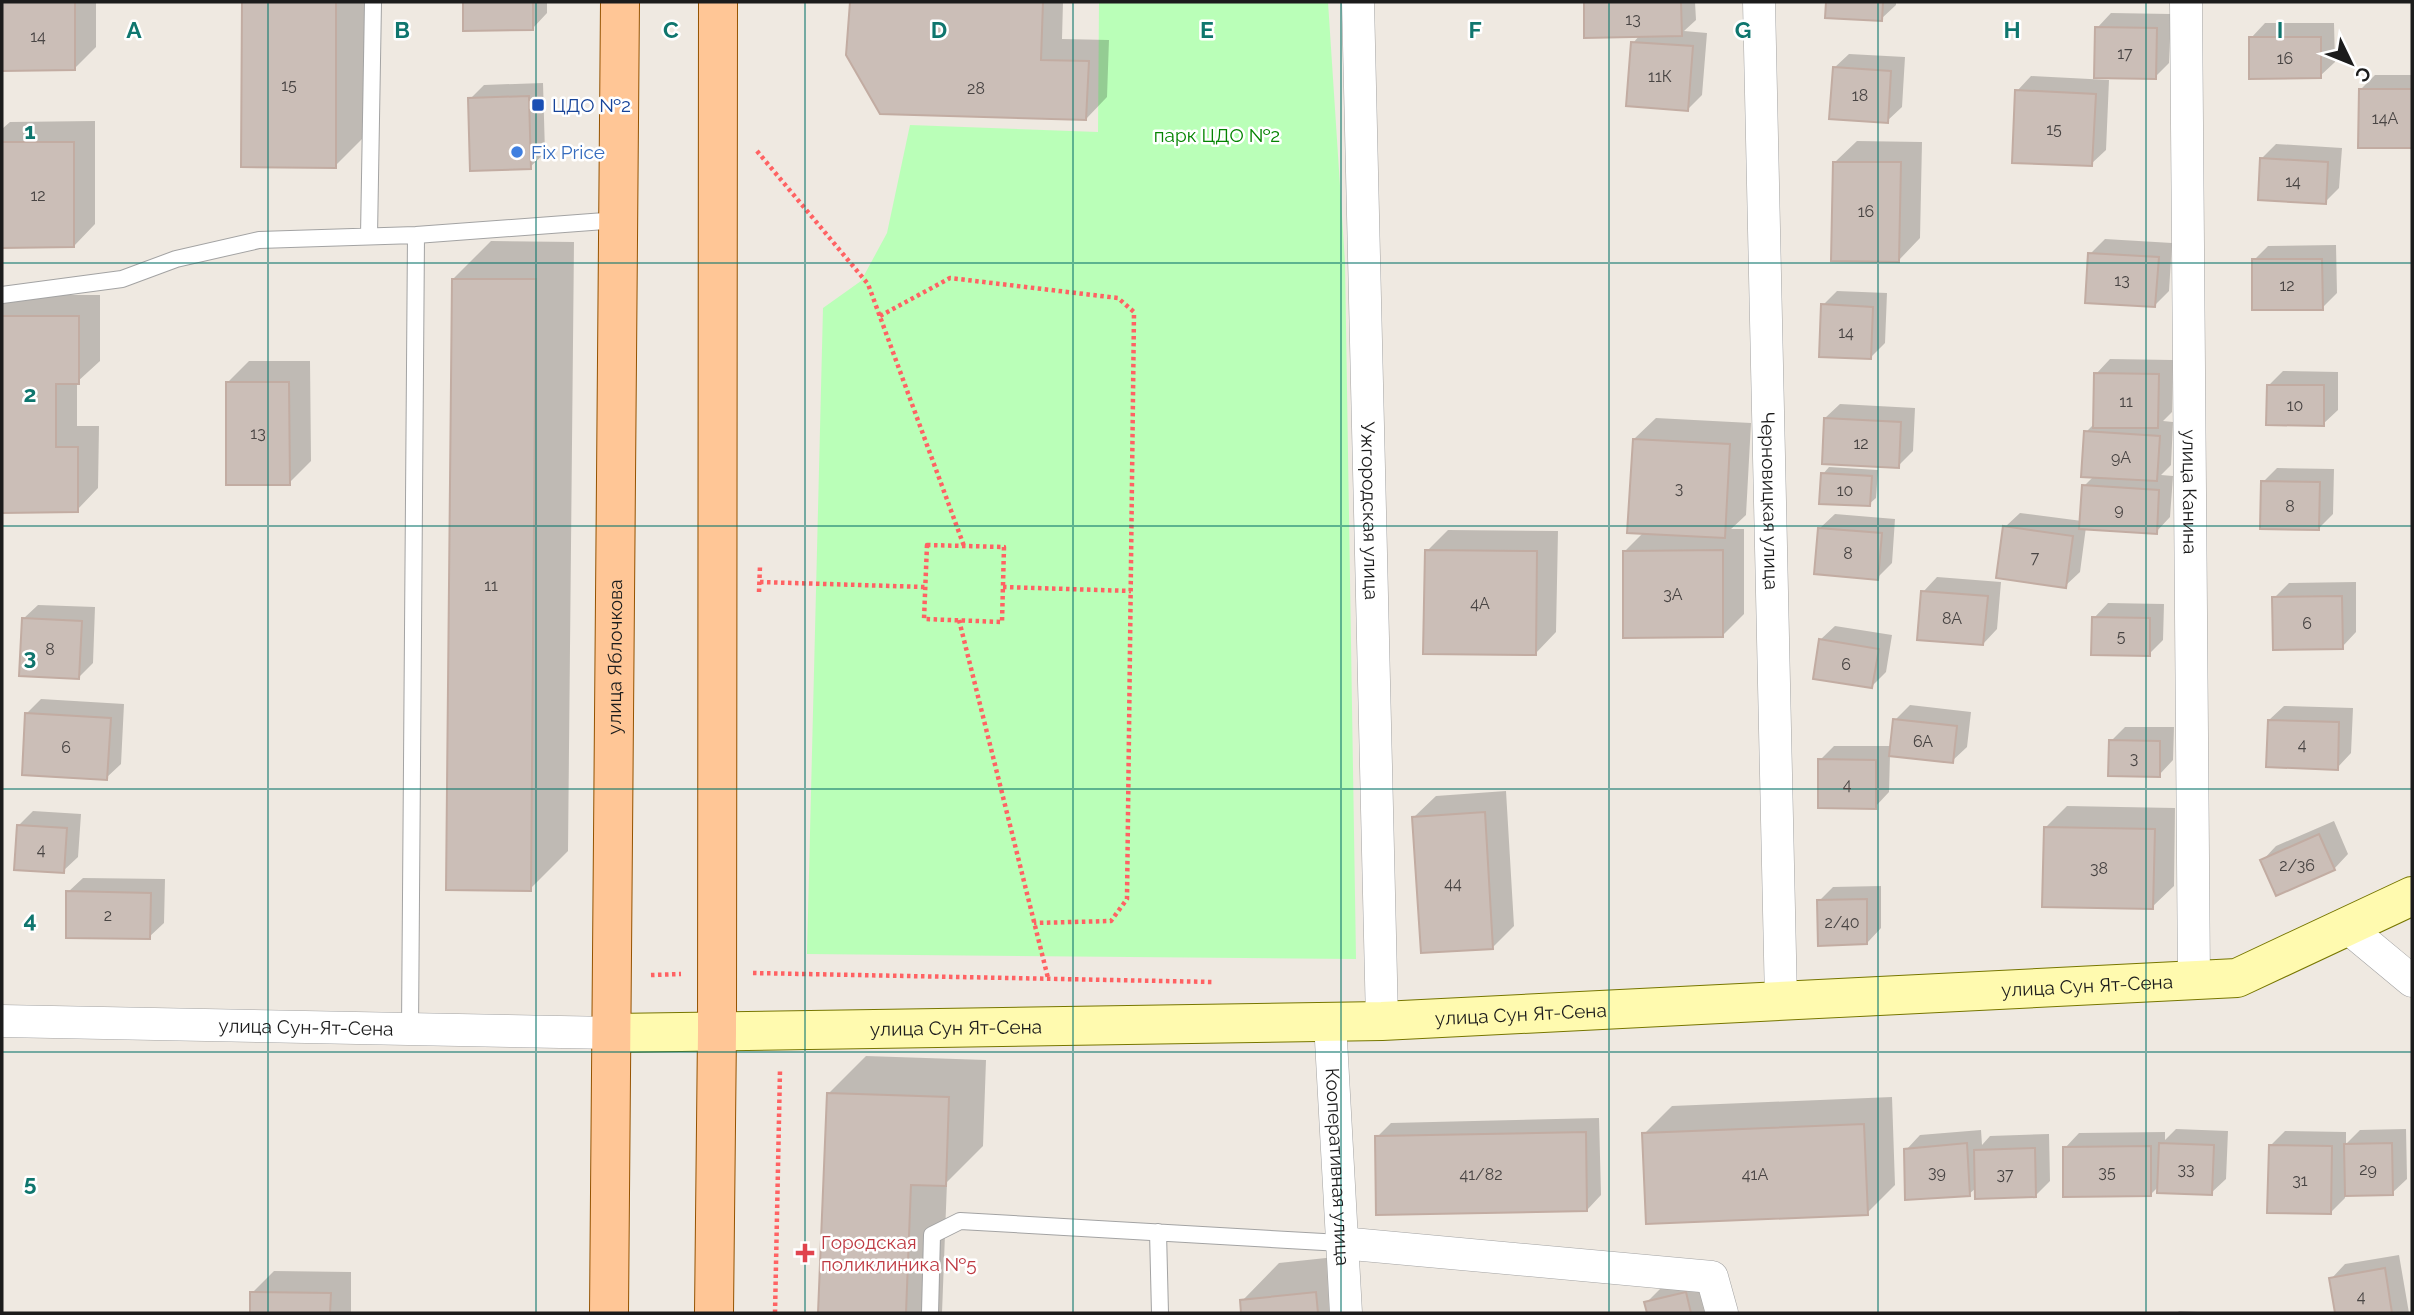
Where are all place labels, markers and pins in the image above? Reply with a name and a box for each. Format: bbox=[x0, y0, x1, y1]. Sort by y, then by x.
place label: ЦДО №2 bbox=[552, 94, 631, 116]
marker: ЦДО №2 bbox=[530, 97, 546, 113]
place label: Fix Price bbox=[531, 141, 605, 163]
marker: Fix Price bbox=[509, 144, 525, 160]
place label: Городская поликлиника №5 bbox=[821, 1231, 977, 1275]
marker: Городская поликлиника №5 bbox=[795, 1243, 815, 1263]

